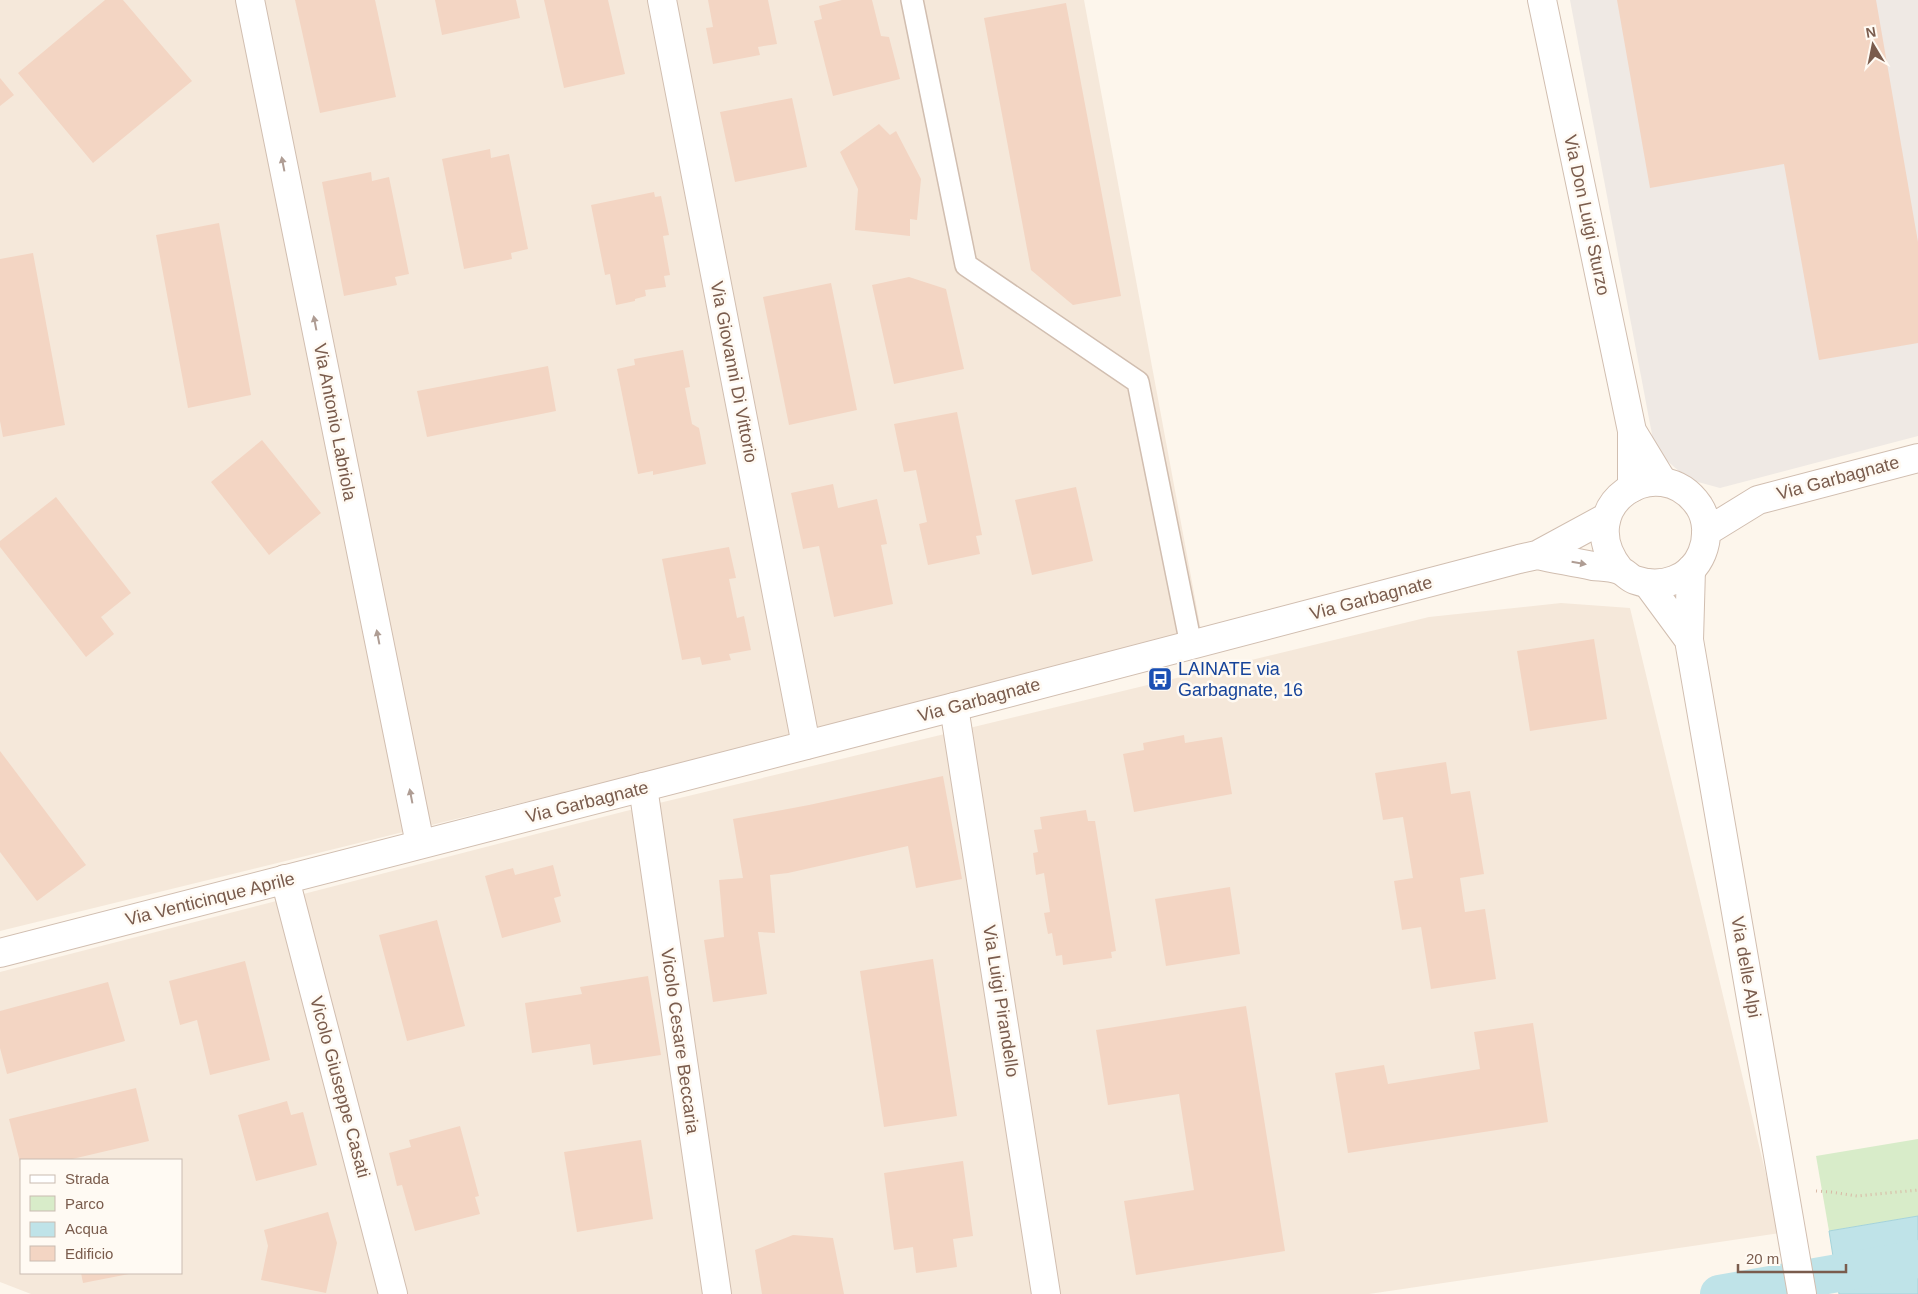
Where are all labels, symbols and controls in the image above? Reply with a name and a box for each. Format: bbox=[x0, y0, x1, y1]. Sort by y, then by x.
north arrow bbox=[1848, 20, 1898, 70]
text: N bbox=[1864, 23, 1877, 41]
street label: Via Don Luigi Sturzo bbox=[1560, 133, 1614, 297]
one-way arrow bbox=[279, 156, 287, 172]
street label: Via Giovanni Di Vittorio bbox=[707, 280, 761, 464]
one-way arrow bbox=[311, 315, 319, 331]
street label: Via Antonio Labriola bbox=[310, 342, 360, 503]
street label: Via Garbagnate bbox=[1775, 452, 1901, 504]
one-way arrow bbox=[1571, 559, 1587, 567]
street label: Via Garbagnate bbox=[1308, 572, 1434, 624]
one-way arrow bbox=[374, 629, 382, 645]
place label: LAINATE via Garbagnate, 16 bbox=[1178, 659, 1303, 700]
bus stop icon: LAINATE via Garbagnate, 16 bbox=[1147, 666, 1173, 692]
street label: Via Garbagnate bbox=[916, 674, 1042, 726]
street label: Via Garbagnate bbox=[524, 777, 650, 827]
one-way arrow bbox=[406, 788, 414, 804]
street label: Via Venticinque Aprile bbox=[123, 868, 297, 930]
street label: Via delle Alpi bbox=[1727, 915, 1765, 1019]
street label: Via Luigi Pirandello bbox=[979, 923, 1023, 1079]
street label: Vicolo Cesare Beccaria bbox=[657, 947, 703, 1136]
street label: Vicolo Giuseppe Casati bbox=[306, 994, 374, 1180]
legend bbox=[20, 1159, 182, 1274]
text: Strada bbox=[65, 1170, 110, 1187]
text: Parco bbox=[65, 1195, 104, 1212]
text: Acqua bbox=[65, 1220, 108, 1237]
scale bar bbox=[1738, 1242, 1846, 1274]
text: Edificio bbox=[65, 1245, 113, 1262]
text: 20 m bbox=[1746, 1250, 1779, 1267]

